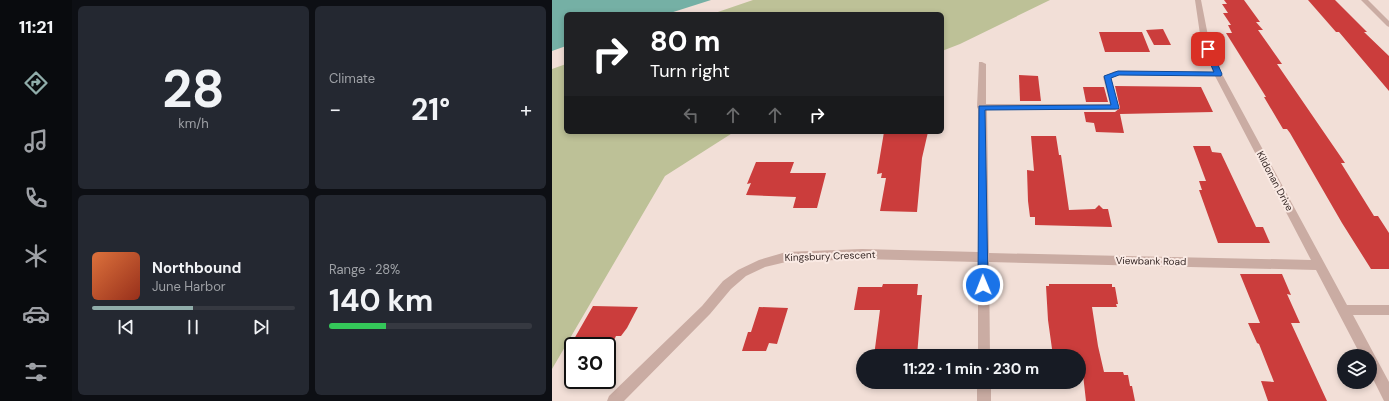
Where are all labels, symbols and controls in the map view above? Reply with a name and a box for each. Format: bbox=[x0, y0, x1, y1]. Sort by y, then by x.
text: 11:21 bbox=[19, 15, 53, 39]
text: 80 m bbox=[650, 23, 720, 60]
icon: right bbox=[584, 28, 636, 80]
pin bbox=[1191, 32, 1225, 66]
icon: arrive bbox=[1197, 38, 1219, 60]
text: 28 bbox=[162, 55, 225, 123]
text: Turn right bbox=[650, 59, 730, 83]
icon: directions bbox=[22, 69, 50, 97]
text: Climate bbox=[329, 70, 375, 87]
text: 21° bbox=[411, 90, 450, 129]
text: − bbox=[329, 95, 341, 124]
text: + bbox=[520, 95, 532, 124]
icon: left bbox=[680, 104, 702, 126]
icon: ahead bbox=[722, 104, 744, 126]
icon: ahead bbox=[764, 104, 786, 126]
icon: right bbox=[806, 104, 828, 126]
text: km/h bbox=[178, 115, 209, 132]
icon: music bbox=[22, 127, 50, 155]
street label: Kildonan Drive bbox=[1254, 149, 1296, 213]
icon: phone bbox=[22, 184, 50, 212]
icon: climate bbox=[22, 242, 50, 270]
street label: Kingsbury Crescent bbox=[784, 248, 876, 264]
street label: Viewbank Road bbox=[1116, 254, 1186, 268]
text: Northbound bbox=[152, 258, 241, 278]
text: Range · 28% bbox=[329, 261, 400, 278]
position arrow bbox=[962, 264, 1004, 306]
text: June Harbor bbox=[152, 278, 226, 295]
text: 140 km bbox=[329, 281, 433, 320]
icon: car bbox=[22, 300, 50, 328]
icon: previous bbox=[115, 316, 137, 338]
icon: pause bbox=[182, 316, 204, 338]
icon: next bbox=[250, 316, 272, 338]
speed limit sign: 30 bbox=[564, 337, 616, 389]
map controls bbox=[1337, 349, 1377, 389]
button: layers bbox=[1337, 349, 1377, 389]
icon: filters bbox=[22, 358, 50, 386]
text: 11:22 · 1 min · 230 m bbox=[903, 359, 1039, 379]

